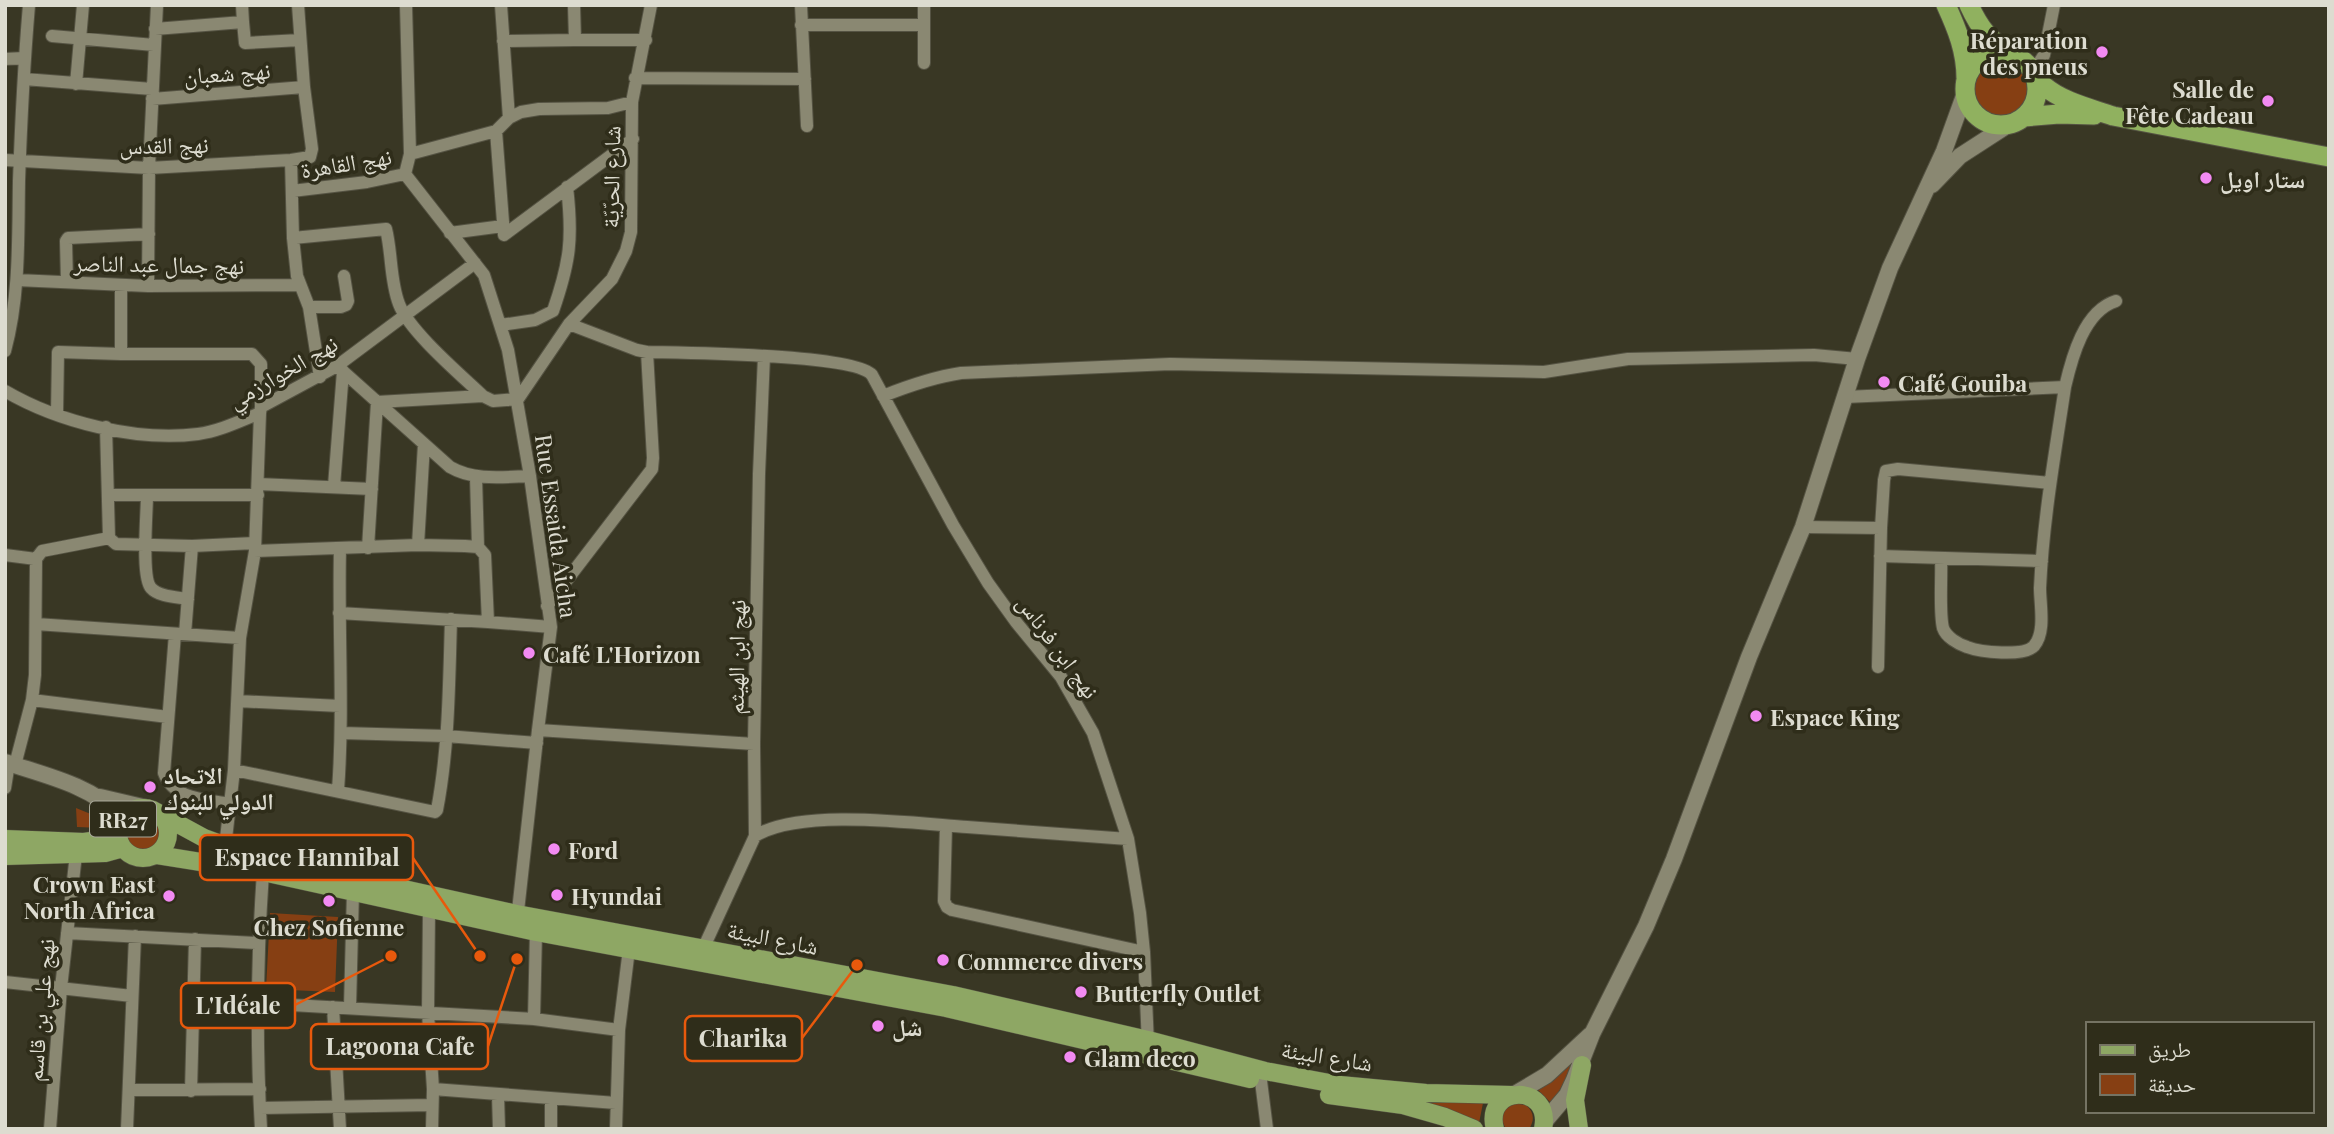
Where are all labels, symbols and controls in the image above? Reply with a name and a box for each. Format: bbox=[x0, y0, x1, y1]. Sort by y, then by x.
place label: Réparation des pneus bbox=[1970, 24, 2088, 81]
marker: Réparation des pneus bbox=[2094, 44, 2110, 60]
street label: نهج شعبان bbox=[183, 54, 271, 91]
place label: Salle de Fête Cadeau bbox=[2125, 73, 2254, 130]
marker: Salle de Fête Cadeau bbox=[2260, 93, 2276, 109]
street label: شارع الحرّيّة bbox=[594, 125, 627, 229]
street label: نهج القدس bbox=[119, 128, 209, 161]
street label: نهج القاهرة bbox=[298, 140, 394, 185]
place label: ستار اويل bbox=[2220, 163, 2305, 194]
marker: ستار اويل bbox=[2198, 170, 2214, 186]
street label: نهج جمال عبد الناصر bbox=[72, 246, 245, 281]
street label: نهج الخوارزمي bbox=[221, 327, 345, 419]
place label: Café Gouiba bbox=[1898, 367, 2027, 398]
marker: Café Gouiba bbox=[1876, 374, 1892, 390]
street label: Rue Essaida Aicha bbox=[529, 432, 585, 620]
street label: نهج ابن فرناس bbox=[1010, 588, 1107, 705]
street label: نهج ابن الهيثم bbox=[718, 599, 754, 715]
place label: Café L'Horizon bbox=[543, 638, 701, 669]
marker: Café L'Horizon bbox=[521, 645, 537, 661]
place label: Espace King bbox=[1770, 701, 1900, 732]
marker: Espace King bbox=[1748, 708, 1764, 724]
place label: الاتحاد الدولي للبنوك bbox=[164, 759, 274, 820]
marker: الاتحاد الدولي للبنوك bbox=[142, 779, 158, 795]
road number: RR27 bbox=[90, 802, 156, 836]
place label: Ford bbox=[568, 834, 618, 865]
callout: Espace Hannibal bbox=[200, 835, 413, 880]
text: Espace Hannibal bbox=[214, 840, 400, 872]
marker: Ford bbox=[546, 841, 562, 857]
place label: Crown East North Africa bbox=[24, 868, 156, 925]
place label: Hyundai bbox=[571, 880, 662, 911]
marker: Hyundai bbox=[549, 887, 565, 903]
marker: Crown East North Africa bbox=[161, 888, 177, 904]
marker: Chez Sofienne bbox=[321, 893, 337, 909]
place label: Chez Sofienne bbox=[254, 911, 404, 942]
street label: شارع البيئة bbox=[725, 913, 821, 962]
street label: نهج علي بن قاسم bbox=[17, 937, 66, 1083]
place label: Commerce divers bbox=[957, 945, 1143, 976]
marker: Commerce divers bbox=[935, 952, 951, 968]
place label: Butterfly Outlet bbox=[1095, 977, 1262, 1008]
callout: L'Idéale bbox=[181, 983, 295, 1028]
marker: Butterfly Outlet bbox=[1073, 984, 1089, 1000]
text: L'Idéale bbox=[195, 988, 281, 1020]
place label: شل bbox=[892, 1011, 922, 1042]
callout: Charika bbox=[685, 1016, 802, 1061]
marker: شل bbox=[870, 1018, 886, 1034]
text: Charika bbox=[698, 1021, 788, 1053]
legend bbox=[2086, 1022, 2313, 1113]
callout: Lagoona Cafe bbox=[311, 1024, 488, 1069]
text: Lagoona Cafe bbox=[325, 1029, 475, 1061]
street label: شارع البيئة bbox=[1279, 1033, 1375, 1078]
text: طريق bbox=[2148, 1034, 2191, 1063]
place label: Glam deco bbox=[1084, 1042, 1196, 1073]
marker: Glam deco bbox=[1062, 1049, 1078, 1065]
text: حديقة bbox=[2148, 1069, 2196, 1097]

